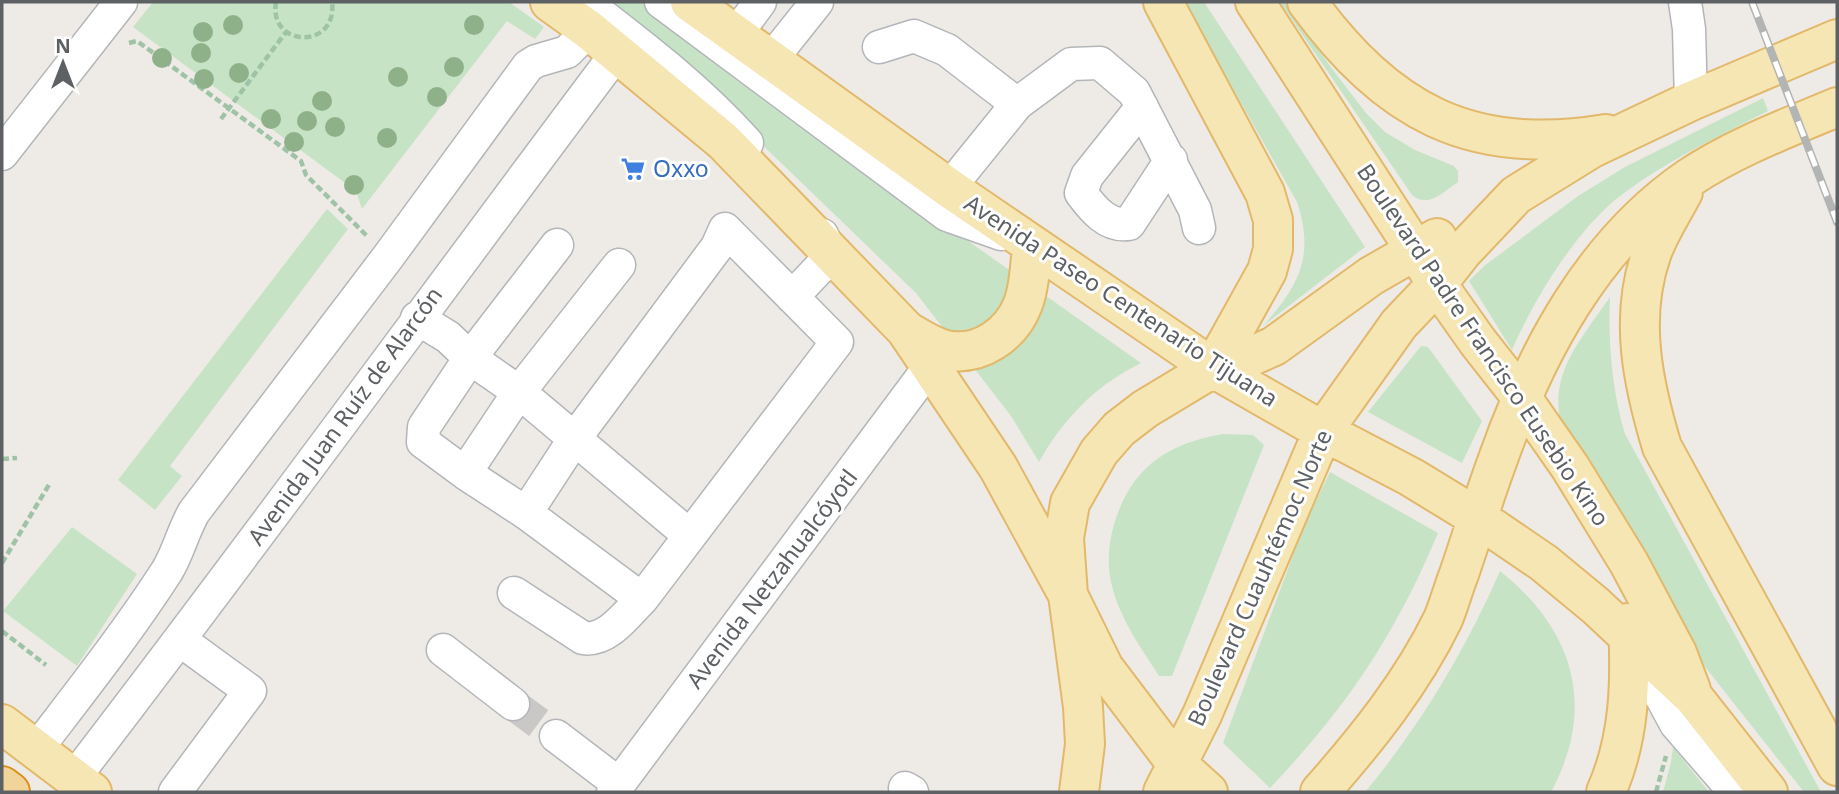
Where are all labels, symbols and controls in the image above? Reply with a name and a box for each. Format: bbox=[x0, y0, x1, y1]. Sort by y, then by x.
north arrow bbox=[28, 28, 98, 98]
text: N bbox=[55, 33, 71, 59]
place label: Oxxo bbox=[653, 152, 709, 184]
supermarket icon: Oxxo bbox=[619, 155, 647, 183]
street label: Boulevard Padre Francisco Eusebio Kino bbox=[1350, 157, 1617, 532]
street label: Avenida Paseo Centenario Tijuana bbox=[959, 187, 1284, 414]
street label: Avenida Juan Ruíz de Alarcón bbox=[239, 280, 449, 551]
street label: Boulevard Cuauhtémoc Norte bbox=[1179, 424, 1339, 731]
street label: Avenida Netzahualcóyotl bbox=[678, 462, 864, 695]

